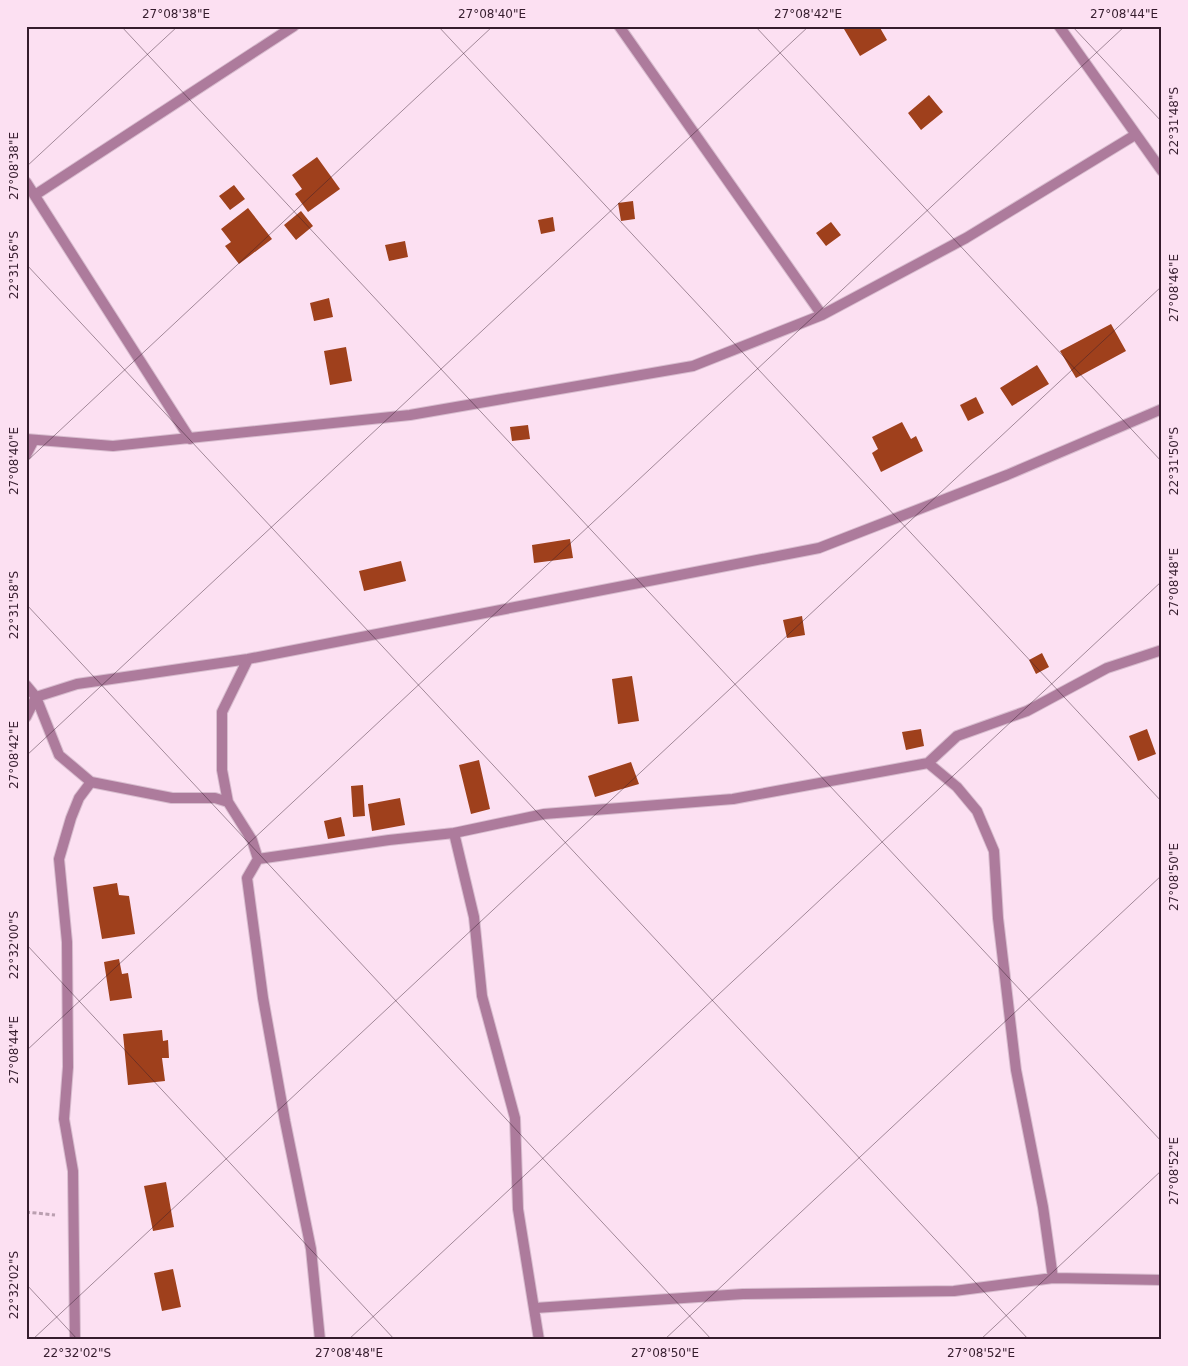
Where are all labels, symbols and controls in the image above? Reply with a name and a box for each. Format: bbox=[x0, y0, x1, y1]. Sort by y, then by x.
text: 27°08'38"E bbox=[142, 7, 210, 21]
text: 27°08'40"E bbox=[458, 7, 526, 21]
text: 27°08'42"E bbox=[774, 7, 842, 21]
text: 27°08'44"E bbox=[1090, 7, 1158, 21]
text: 22°31'48"S bbox=[1167, 87, 1181, 155]
text: 27°08'38"E bbox=[7, 132, 21, 200]
text: 22°31'56"S bbox=[7, 231, 21, 299]
text: 27°08'46"E bbox=[1167, 254, 1181, 322]
text: 27°08'40"E bbox=[7, 427, 21, 495]
text: 22°31'50"S bbox=[1167, 427, 1181, 495]
text: 27°08'48"E bbox=[1167, 548, 1181, 616]
text: 22°31'58"S bbox=[7, 571, 21, 639]
text: 27°08'42"E bbox=[7, 721, 21, 789]
text: 27°08'50"E bbox=[1167, 843, 1181, 911]
text: 22°32'00"S bbox=[7, 911, 21, 979]
text: 27°08'44"E bbox=[7, 1016, 21, 1084]
text: 27°08'52"E bbox=[1167, 1137, 1181, 1205]
text: 22°32'02"S bbox=[7, 1251, 21, 1319]
text: 22°32'02"S bbox=[43, 1346, 111, 1360]
text: 27°08'48"E bbox=[315, 1346, 383, 1360]
text: 27°08'50"E bbox=[631, 1346, 699, 1360]
text: 27°08'52"E bbox=[947, 1346, 1015, 1360]

